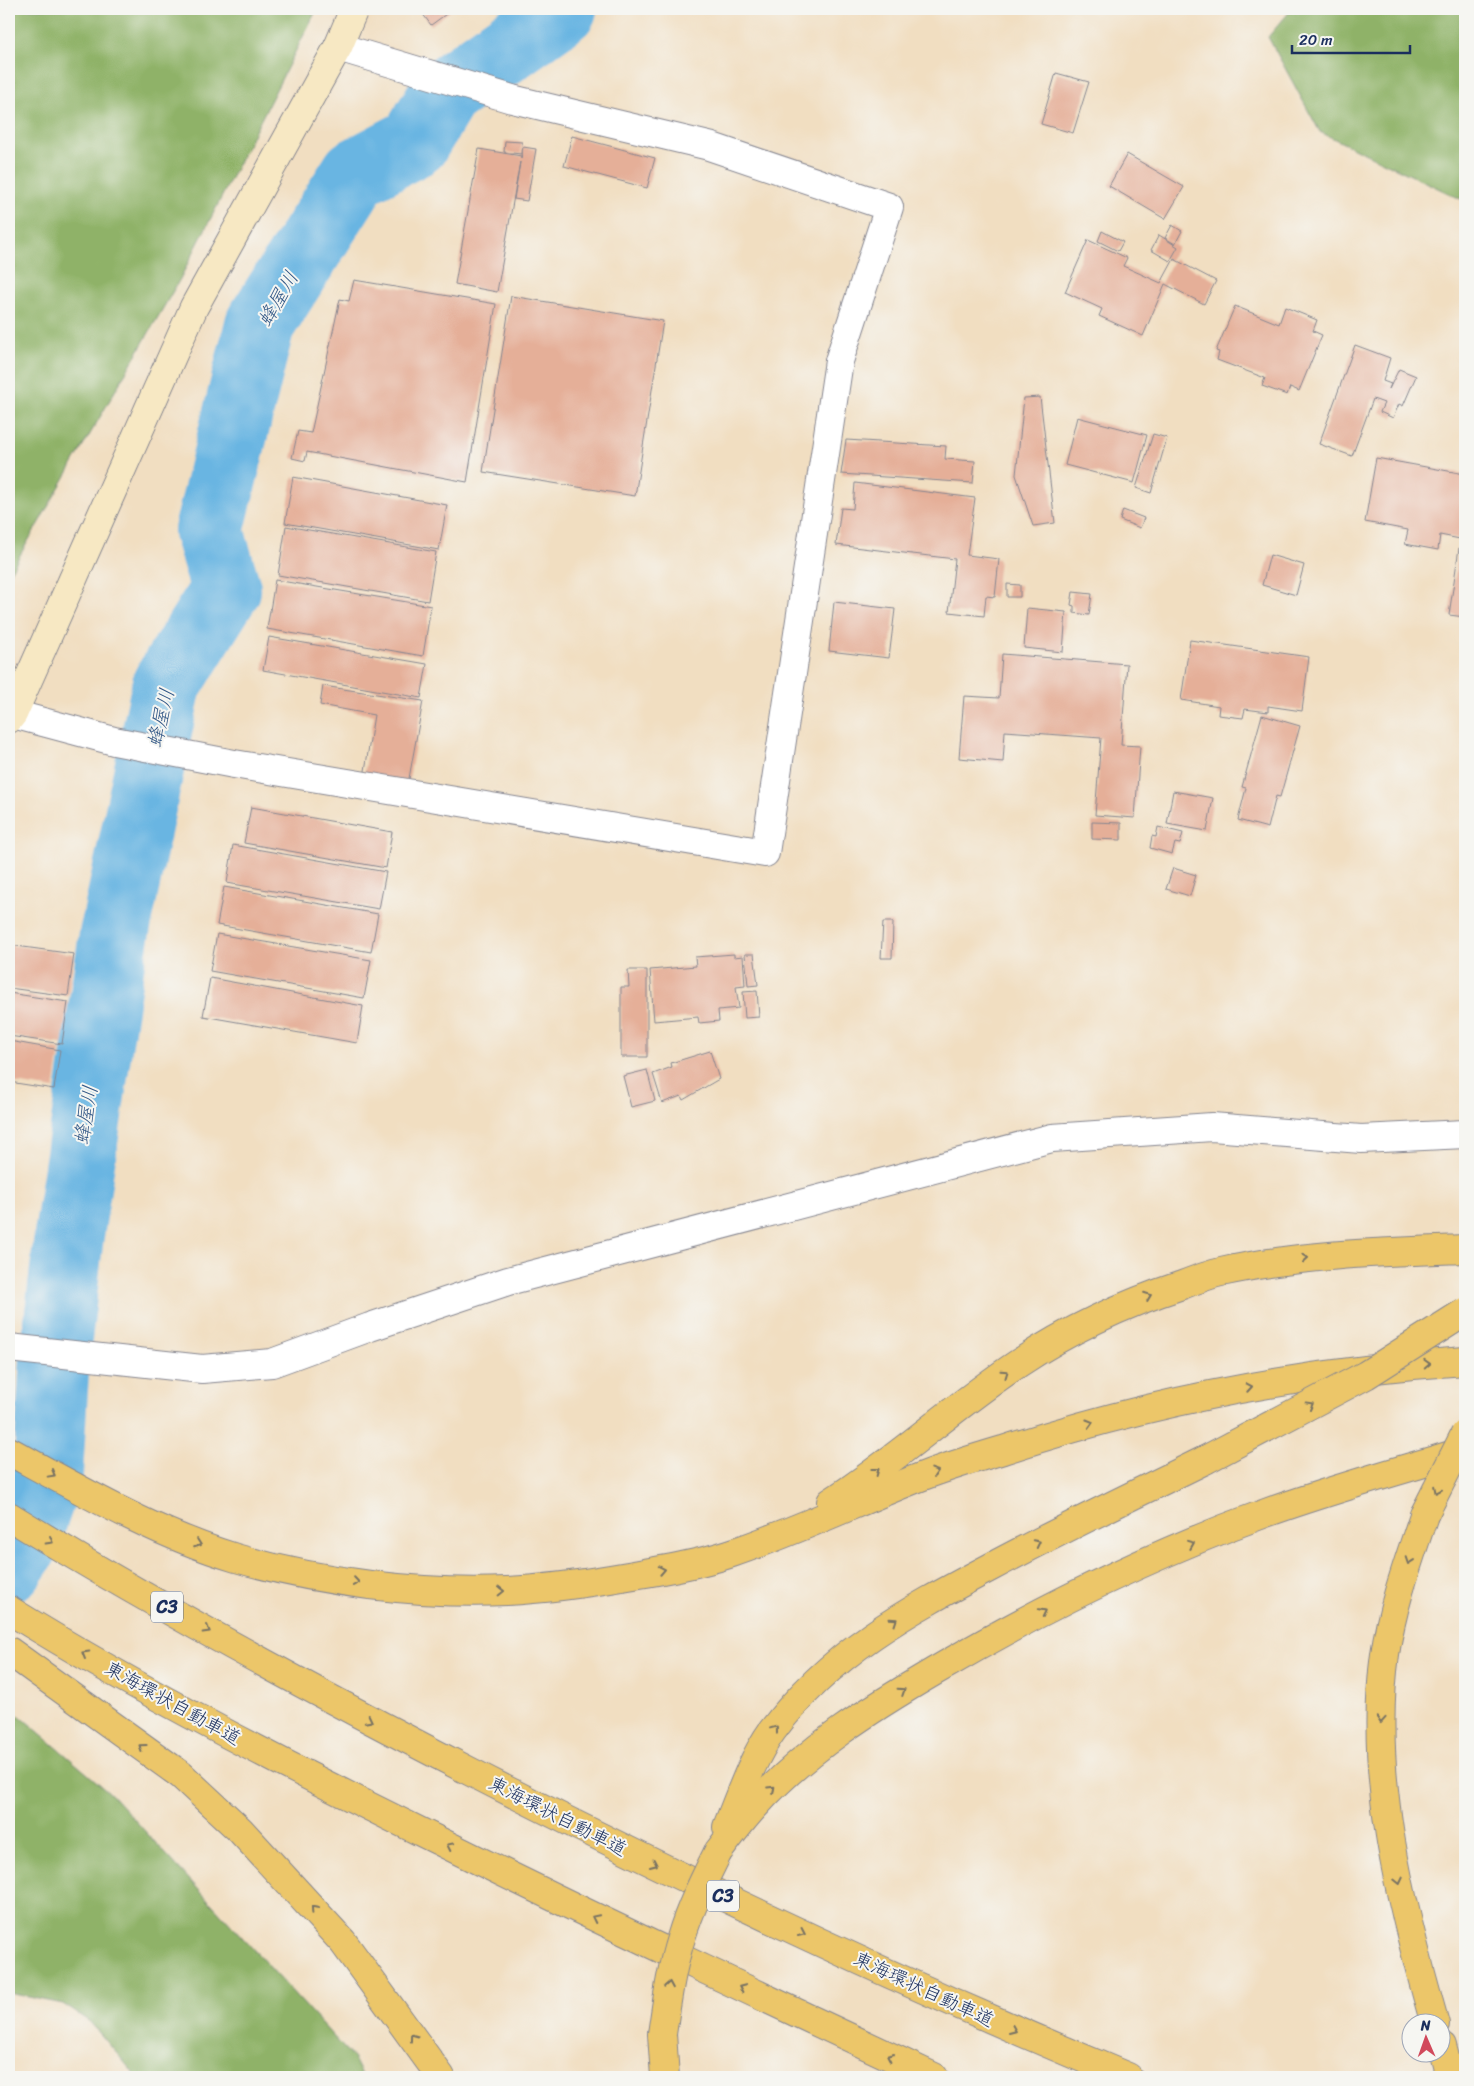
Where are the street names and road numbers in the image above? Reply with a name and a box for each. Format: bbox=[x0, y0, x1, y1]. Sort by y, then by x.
road number: C3 bbox=[151, 1591, 183, 1622]
street label: 東海環状自動車道 bbox=[99, 1652, 247, 1754]
street label: 東海環状自動車道 bbox=[483, 1767, 633, 1865]
road number: C3 bbox=[707, 1880, 739, 1912]
street label: 東海環状自動車道 bbox=[848, 1942, 1000, 2036]

